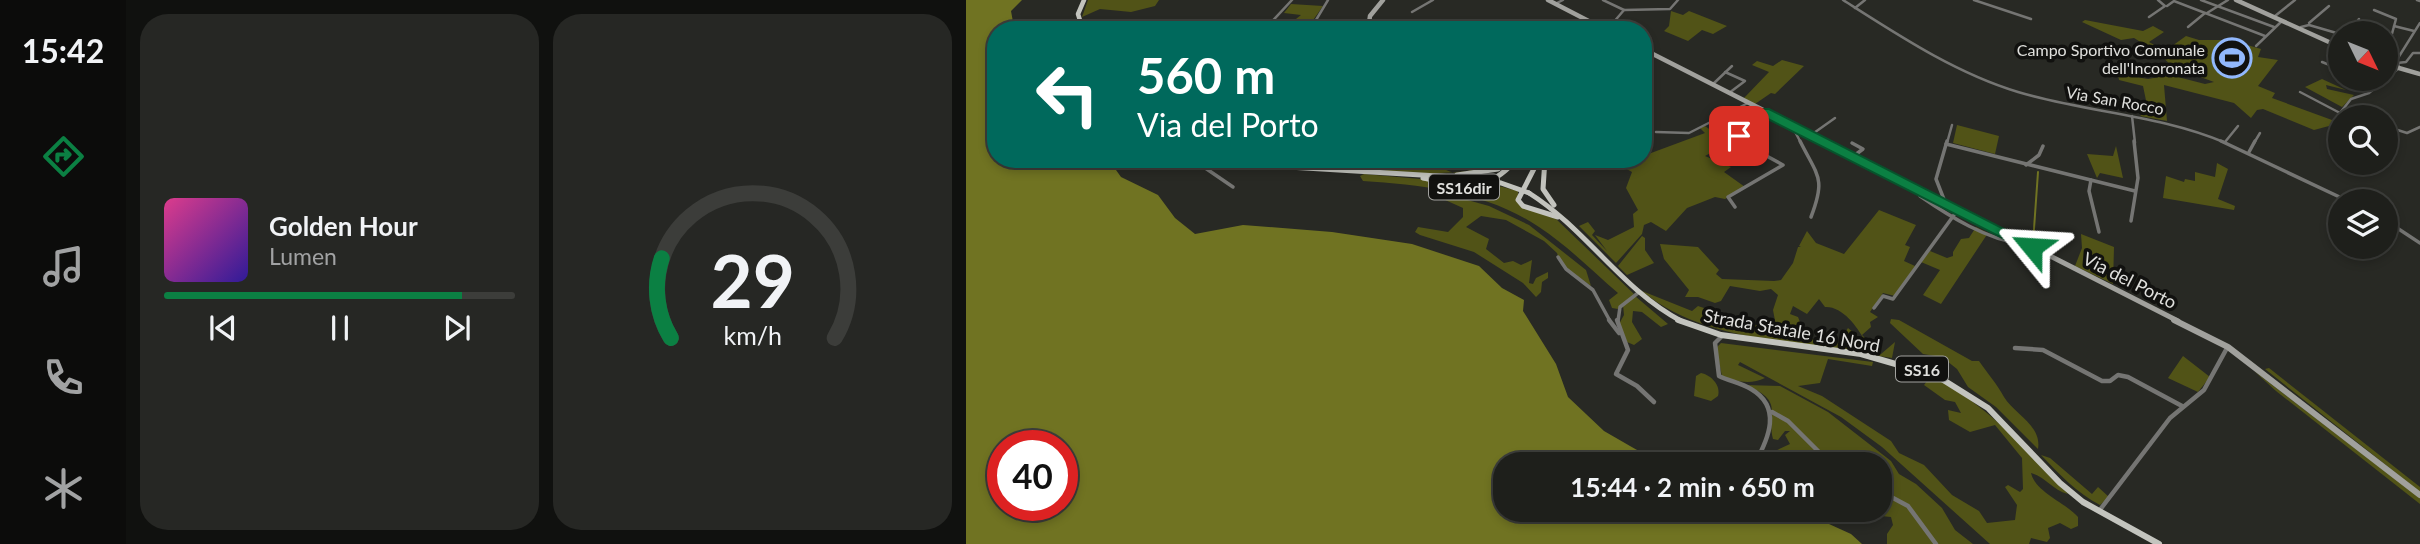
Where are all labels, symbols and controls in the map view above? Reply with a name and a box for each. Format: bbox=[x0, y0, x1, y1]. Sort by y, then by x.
north arrow bbox=[2328, 21, 2398, 91]
map controls bbox=[2328, 21, 2398, 259]
text: 15:42 bbox=[22, 31, 104, 70]
sports icon: Campo Sportivo Comunale dell'Incoronata bbox=[2211, 37, 2253, 79]
place label: Campo Sportivo Comunale dell'Incoronata bbox=[2017, 40, 2205, 77]
text: 560 m bbox=[1137, 46, 1275, 104]
icon: left bbox=[1022, 49, 1113, 140]
street label: Via San Rocco bbox=[2065, 82, 2165, 118]
text: Via del Porto bbox=[1137, 105, 1319, 144]
button: search bbox=[2328, 105, 2398, 175]
pin bbox=[1709, 106, 1769, 166]
icon: arrive bbox=[1720, 117, 1758, 155]
icon: directions bbox=[39, 132, 88, 181]
road number: SS16dir bbox=[1429, 174, 1499, 200]
button: layers bbox=[2328, 189, 2398, 259]
text: Golden Hour bbox=[269, 210, 418, 242]
position arrow bbox=[1995, 210, 2069, 284]
text: 29 bbox=[710, 236, 795, 324]
icon: music bbox=[39, 242, 88, 291]
text: Lumen bbox=[269, 242, 337, 270]
street label: Via del Porto bbox=[2079, 247, 2181, 313]
street label: Strada Statale 16 Nord bbox=[1702, 304, 1882, 356]
icon: previous bbox=[204, 309, 242, 347]
icon: pause bbox=[321, 309, 359, 347]
icon: next bbox=[438, 309, 476, 347]
text: km/h bbox=[723, 320, 782, 350]
icon: phone bbox=[39, 353, 88, 402]
road number: SS16 bbox=[1896, 356, 1948, 382]
speed limit sign: 40 bbox=[987, 430, 1078, 521]
icon: climate bbox=[39, 464, 88, 513]
text: 15:44 · 2 min · 650 m bbox=[1570, 471, 1815, 503]

